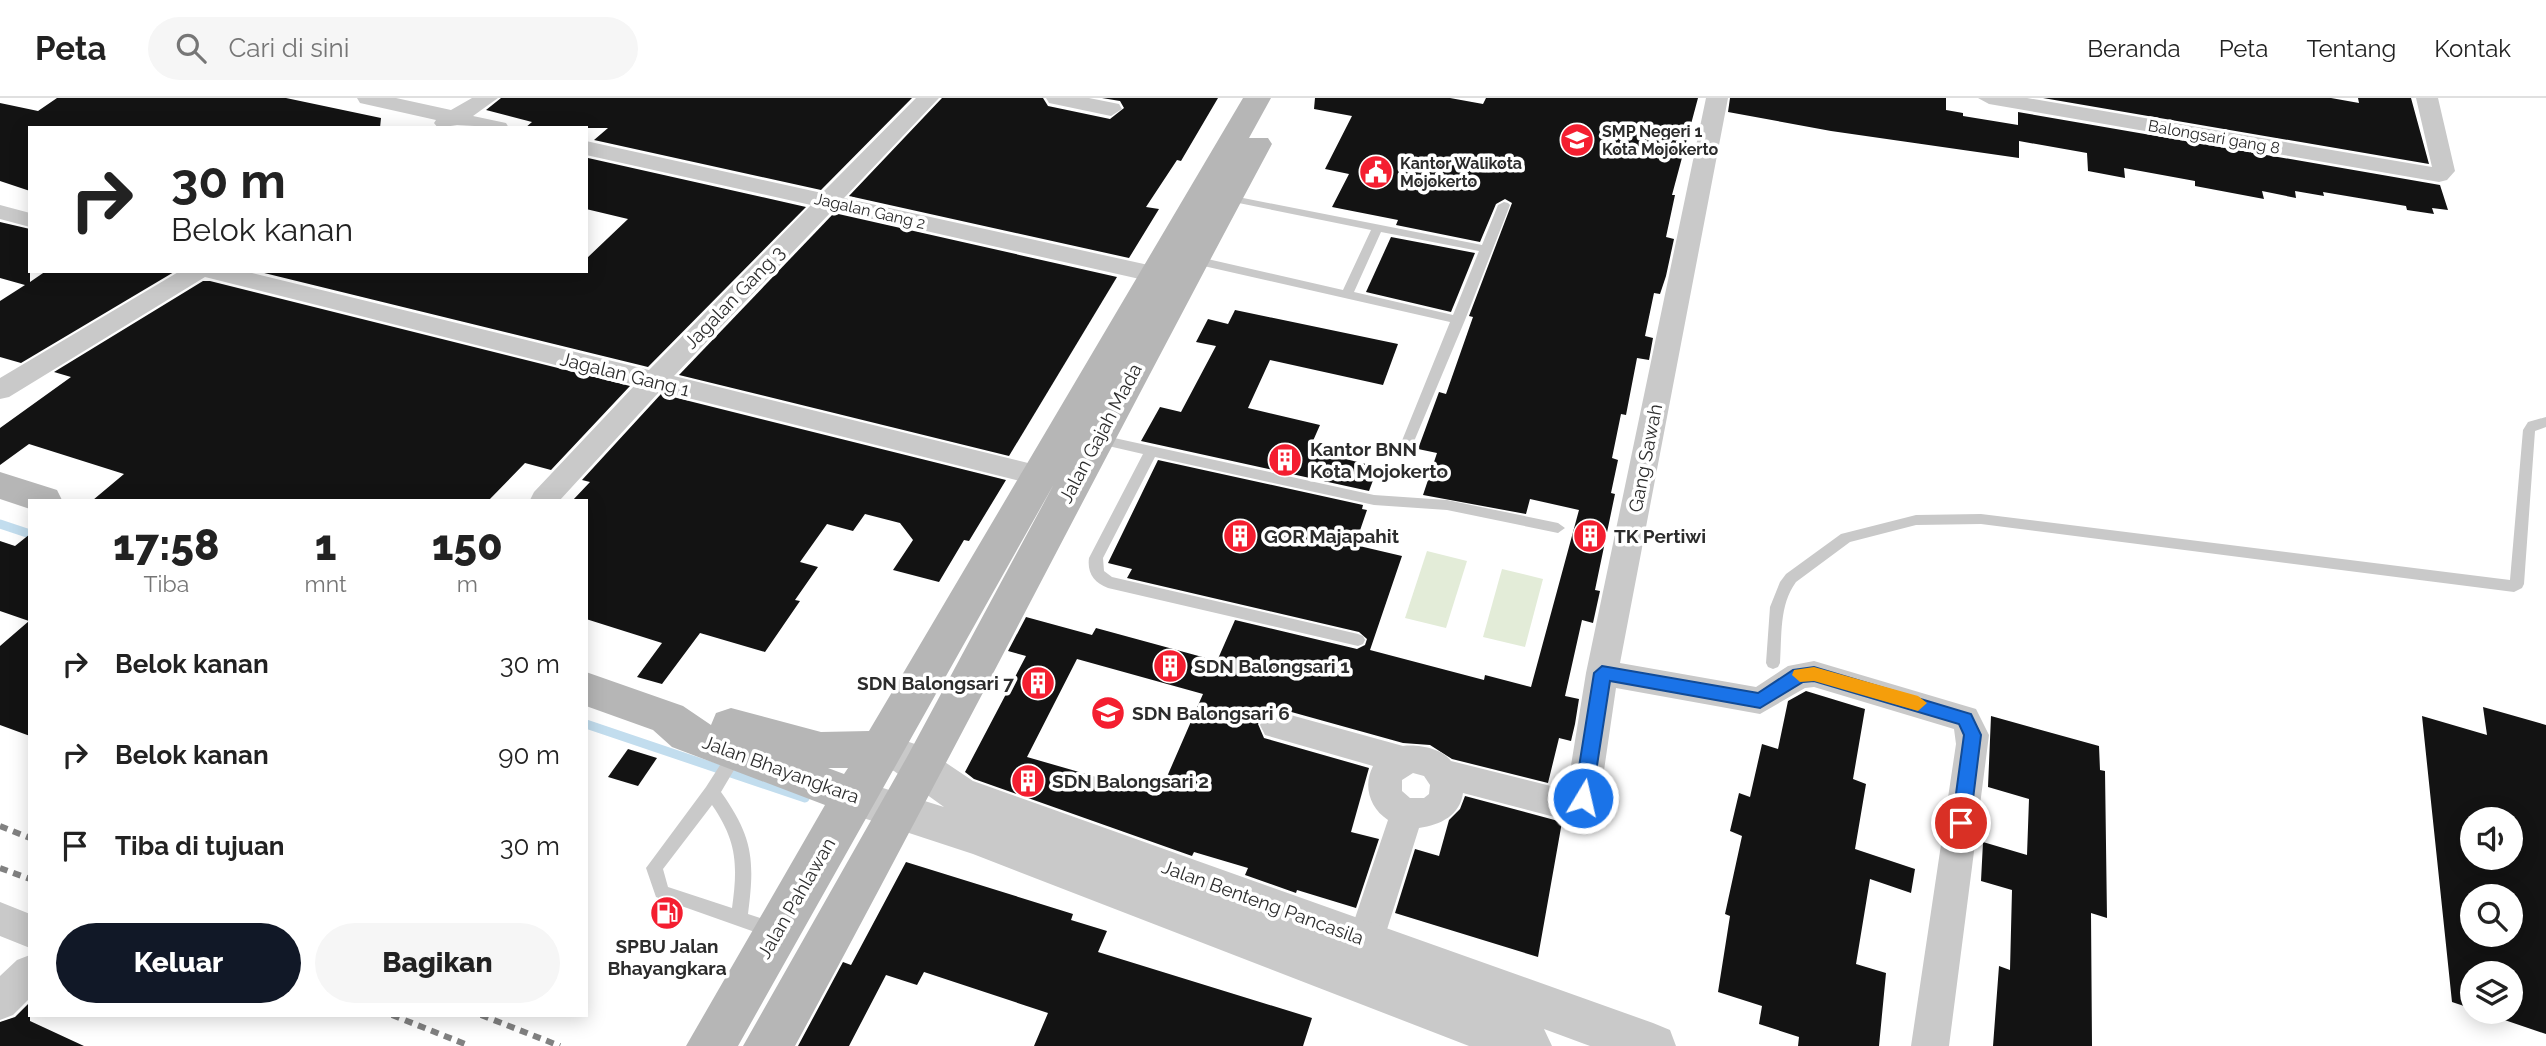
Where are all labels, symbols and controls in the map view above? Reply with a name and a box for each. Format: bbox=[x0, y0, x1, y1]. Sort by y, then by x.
search box bbox=[148, 17, 638, 80]
text: Peta bbox=[35, 29, 106, 68]
icon: search bbox=[172, 29, 210, 67]
text: Cari di sini bbox=[228, 33, 349, 63]
text: Beranda bbox=[2087, 34, 2181, 63]
text: Peta bbox=[2219, 34, 2268, 63]
text: Tentang bbox=[2306, 34, 2396, 63]
text: Kontak bbox=[2434, 34, 2511, 63]
street label: Balongsari gang 8 bbox=[2147, 116, 2281, 158]
school or university icon: SMP Negeri 1 Kota Mojokerto bbox=[1558, 121, 1596, 159]
place label: SMP Negeri 1 Kota Mojokerto bbox=[1602, 122, 1718, 159]
text: 30 m bbox=[171, 152, 286, 209]
public building icon: Kantor Walikota Mojokerto bbox=[1357, 153, 1395, 191]
icon: right bbox=[56, 154, 147, 245]
place label: Kantor Walikota Mojokerto bbox=[1400, 154, 1522, 191]
street label: Jagalan Gang 2 bbox=[813, 189, 927, 233]
text: Belok kanan bbox=[171, 211, 353, 248]
street label: Jagalan Gang 3 bbox=[679, 241, 789, 353]
street label: Jagalan Gang 1 bbox=[558, 347, 692, 401]
street label: Jalan Gajah Mada bbox=[1054, 360, 1146, 506]
street label: Gang Sawah bbox=[1624, 402, 1666, 514]
place label: Kantor BNN Kota Mojokerto bbox=[1310, 438, 1448, 482]
building icon: Kantor BNN Kota Mojokerto bbox=[1266, 441, 1304, 479]
building icon: GOR Majapahit bbox=[1221, 517, 1259, 555]
building icon: TK Pertiwi bbox=[1571, 517, 1609, 555]
text: 17:58 bbox=[113, 521, 220, 570]
text: 1 bbox=[315, 521, 337, 570]
text: 150 bbox=[432, 521, 503, 570]
place label: GOR Majapahit bbox=[1264, 525, 1400, 547]
place label: TK Pertiwi bbox=[1614, 525, 1706, 547]
text: Tiba bbox=[143, 570, 189, 597]
text: mnt bbox=[305, 570, 347, 597]
text: m bbox=[457, 570, 478, 597]
icon: right bbox=[56, 645, 94, 683]
building icon: SDN Balongsari 1 bbox=[1151, 647, 1189, 685]
text: Belok kanan bbox=[115, 649, 269, 679]
text: 30 m bbox=[500, 649, 560, 679]
place label: SDN Balongsari 1 bbox=[1194, 655, 1350, 677]
building icon: SDN Balongsari 7 bbox=[1019, 664, 1057, 702]
place label: SDN Balongsari 7 bbox=[857, 672, 1014, 694]
school or university icon: SDN Balongsari 6 bbox=[1089, 694, 1127, 732]
place label: SDN Balongsari 6 bbox=[1132, 702, 1290, 724]
street label: Jalan Bhayangkara bbox=[700, 730, 862, 808]
icon: right bbox=[56, 736, 94, 774]
text: Belok kanan bbox=[115, 740, 269, 770]
text: 90 m bbox=[498, 740, 560, 770]
position arrow bbox=[1546, 761, 1620, 835]
building icon: SDN Balongsari 2 bbox=[1009, 762, 1047, 800]
place label: SDN Balongsari 2 bbox=[1052, 770, 1209, 792]
pin bbox=[1931, 793, 1991, 853]
icon: arrive bbox=[1942, 804, 1980, 842]
map controls bbox=[2460, 807, 2523, 1024]
button: sound bbox=[2460, 807, 2523, 870]
icon: arrive bbox=[56, 827, 94, 865]
text: Tiba di tujuan bbox=[115, 831, 285, 861]
text: 30 m bbox=[500, 831, 560, 861]
street label: Jalan Pahlawan bbox=[753, 834, 839, 962]
street label: Jalan Benteng Pancasila bbox=[1159, 855, 1367, 949]
button: search bbox=[2460, 884, 2523, 947]
fuel station icon: SPBU Jalan Bhayangkara bbox=[648, 894, 686, 932]
button: Keluar bbox=[56, 923, 301, 1003]
button: Bagikan bbox=[315, 923, 560, 1003]
place label: SPBU Jalan Bhayangkara bbox=[607, 935, 727, 979]
button: layers bbox=[2460, 961, 2523, 1024]

